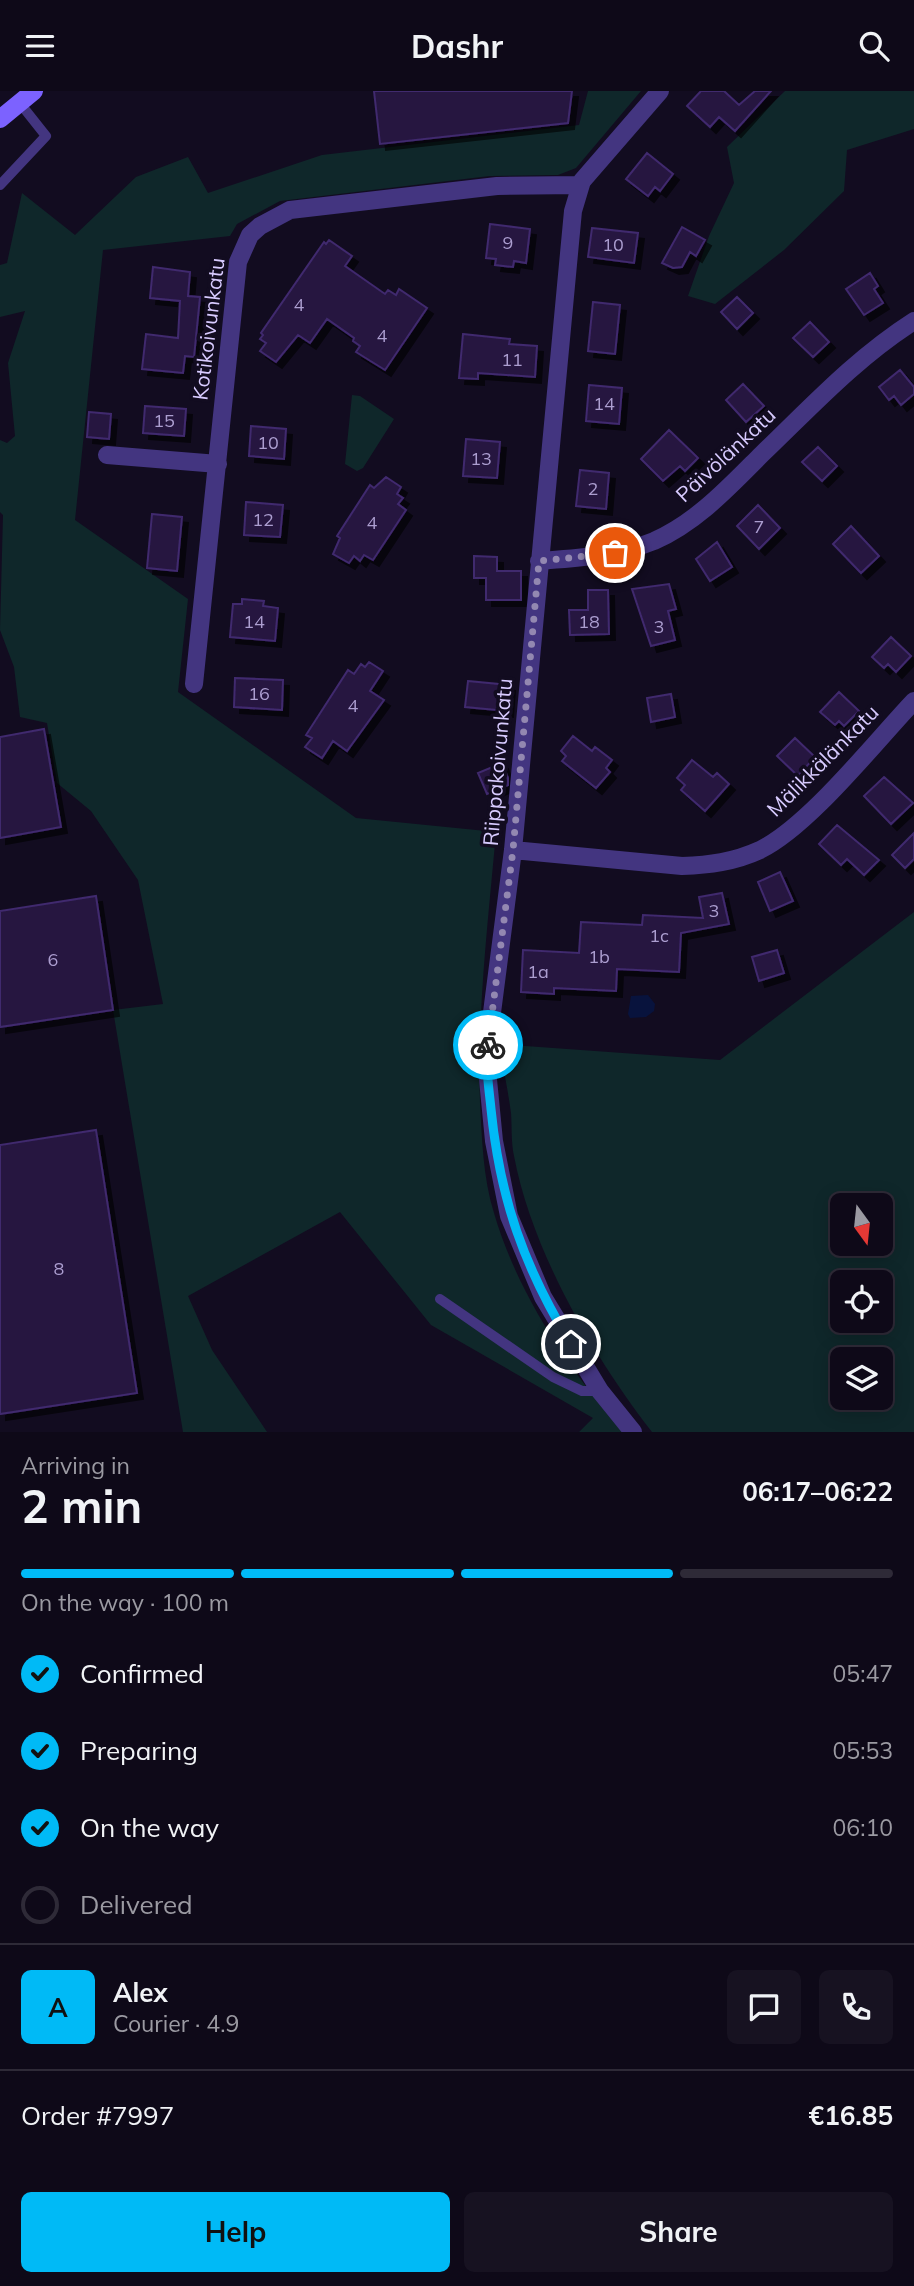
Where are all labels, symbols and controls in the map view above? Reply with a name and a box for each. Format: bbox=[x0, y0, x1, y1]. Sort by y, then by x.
text: Dashr bbox=[411, 26, 503, 66]
icon: menu bbox=[21, 27, 59, 65]
icon: search bbox=[855, 27, 893, 65]
house number: 9 bbox=[503, 231, 513, 254]
house number: 10 bbox=[602, 233, 624, 256]
street label: Kotikoivunkatu bbox=[186, 256, 230, 402]
house number: 4 bbox=[294, 293, 305, 316]
house number: 4 bbox=[377, 324, 388, 347]
house number: 11 bbox=[501, 348, 523, 371]
house number: 14 bbox=[593, 392, 615, 415]
street label: Päivölänkatu bbox=[670, 401, 781, 507]
house number: 15 bbox=[153, 409, 175, 432]
house number: 10 bbox=[257, 431, 279, 454]
house number: 13 bbox=[470, 447, 492, 470]
house number: 2 bbox=[588, 477, 598, 500]
house number: 12 bbox=[252, 508, 274, 531]
house number: 4 bbox=[367, 511, 378, 534]
house number: 7 bbox=[754, 515, 764, 538]
pin bbox=[585, 523, 645, 583]
icon: bag bbox=[596, 534, 634, 572]
house number: 14 bbox=[243, 610, 265, 633]
house number: 18 bbox=[578, 610, 600, 633]
house number: 3 bbox=[654, 615, 664, 638]
street label: Riippakoivunkatu bbox=[477, 677, 517, 847]
house number: 16 bbox=[248, 682, 270, 705]
house number: 4 bbox=[348, 694, 359, 717]
street label: Mälikkälänkatu bbox=[761, 699, 884, 822]
house number: 3 bbox=[709, 899, 719, 922]
house number: 1c bbox=[649, 924, 669, 947]
house number: 1b bbox=[588, 945, 610, 968]
house number: 6 bbox=[48, 948, 58, 971]
house number: 1a bbox=[527, 960, 549, 983]
courier bbox=[453, 1010, 523, 1080]
icon: bike bbox=[469, 1026, 507, 1064]
north arrow bbox=[830, 1193, 892, 1257]
map controls bbox=[830, 1193, 893, 1410]
house number: 8 bbox=[54, 1257, 64, 1280]
button: locate bbox=[830, 1270, 893, 1333]
pin bbox=[541, 1314, 601, 1374]
icon: home bbox=[552, 1325, 590, 1363]
button: layers bbox=[830, 1347, 893, 1410]
text: Arriving in bbox=[21, 1451, 130, 1480]
text: 06:17–06:22 bbox=[742, 1475, 893, 1508]
text: 2 min bbox=[21, 1477, 142, 1535]
text: On the way · 100 m bbox=[21, 1588, 229, 1617]
icon: check bbox=[21, 1655, 59, 1693]
text: Confirmed bbox=[80, 1657, 204, 1690]
text: 05:47 bbox=[833, 1659, 893, 1688]
icon: check bbox=[21, 1732, 59, 1770]
text: Preparing bbox=[80, 1734, 198, 1767]
text: 05:53 bbox=[833, 1736, 893, 1765]
icon: check bbox=[21, 1809, 59, 1847]
text: On the way bbox=[80, 1811, 219, 1844]
text: 06:10 bbox=[833, 1813, 893, 1842]
text: Delivered bbox=[80, 1888, 193, 1921]
button: chat bbox=[727, 1970, 801, 2044]
button: phone bbox=[819, 1970, 893, 2044]
text: Alex bbox=[113, 1976, 168, 2009]
text: A bbox=[48, 1991, 68, 2024]
text: Courier · 4.9 bbox=[113, 2009, 239, 2038]
text: Order #7997 bbox=[21, 2099, 174, 2132]
text: €16.85 bbox=[809, 2099, 893, 2132]
button: Help bbox=[21, 2192, 450, 2272]
button: Share bbox=[464, 2192, 893, 2272]

